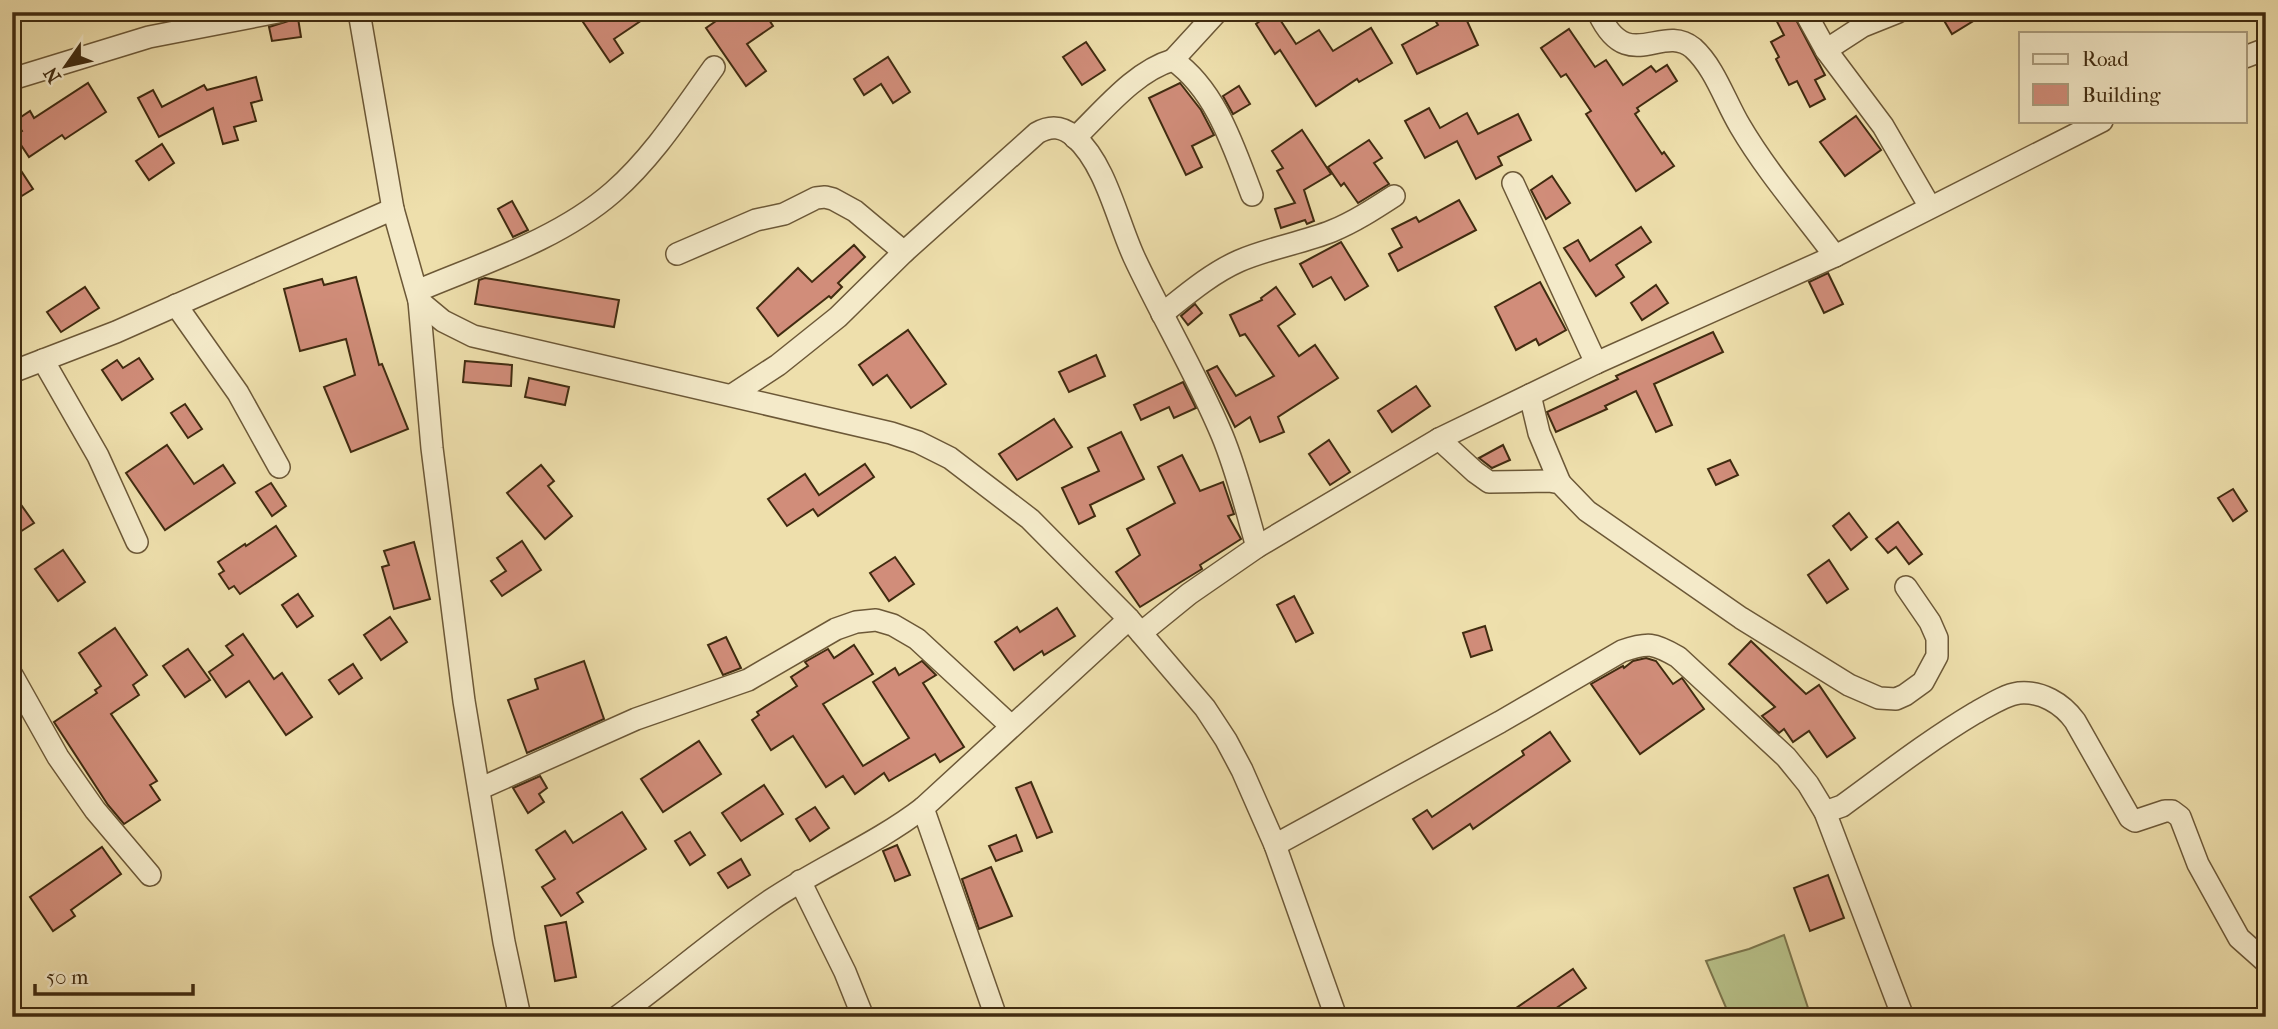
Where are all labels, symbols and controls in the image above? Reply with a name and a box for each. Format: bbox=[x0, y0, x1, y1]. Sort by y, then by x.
north arrow bbox=[32, 32, 102, 102]
legend bbox=[2019, 32, 2246, 122]
text: Road bbox=[2082, 47, 2129, 71]
text: N bbox=[39, 62, 66, 87]
text: Building bbox=[2082, 83, 2161, 107]
scale bar bbox=[35, 952, 192, 996]
text: 50 m bbox=[46, 965, 89, 989]

